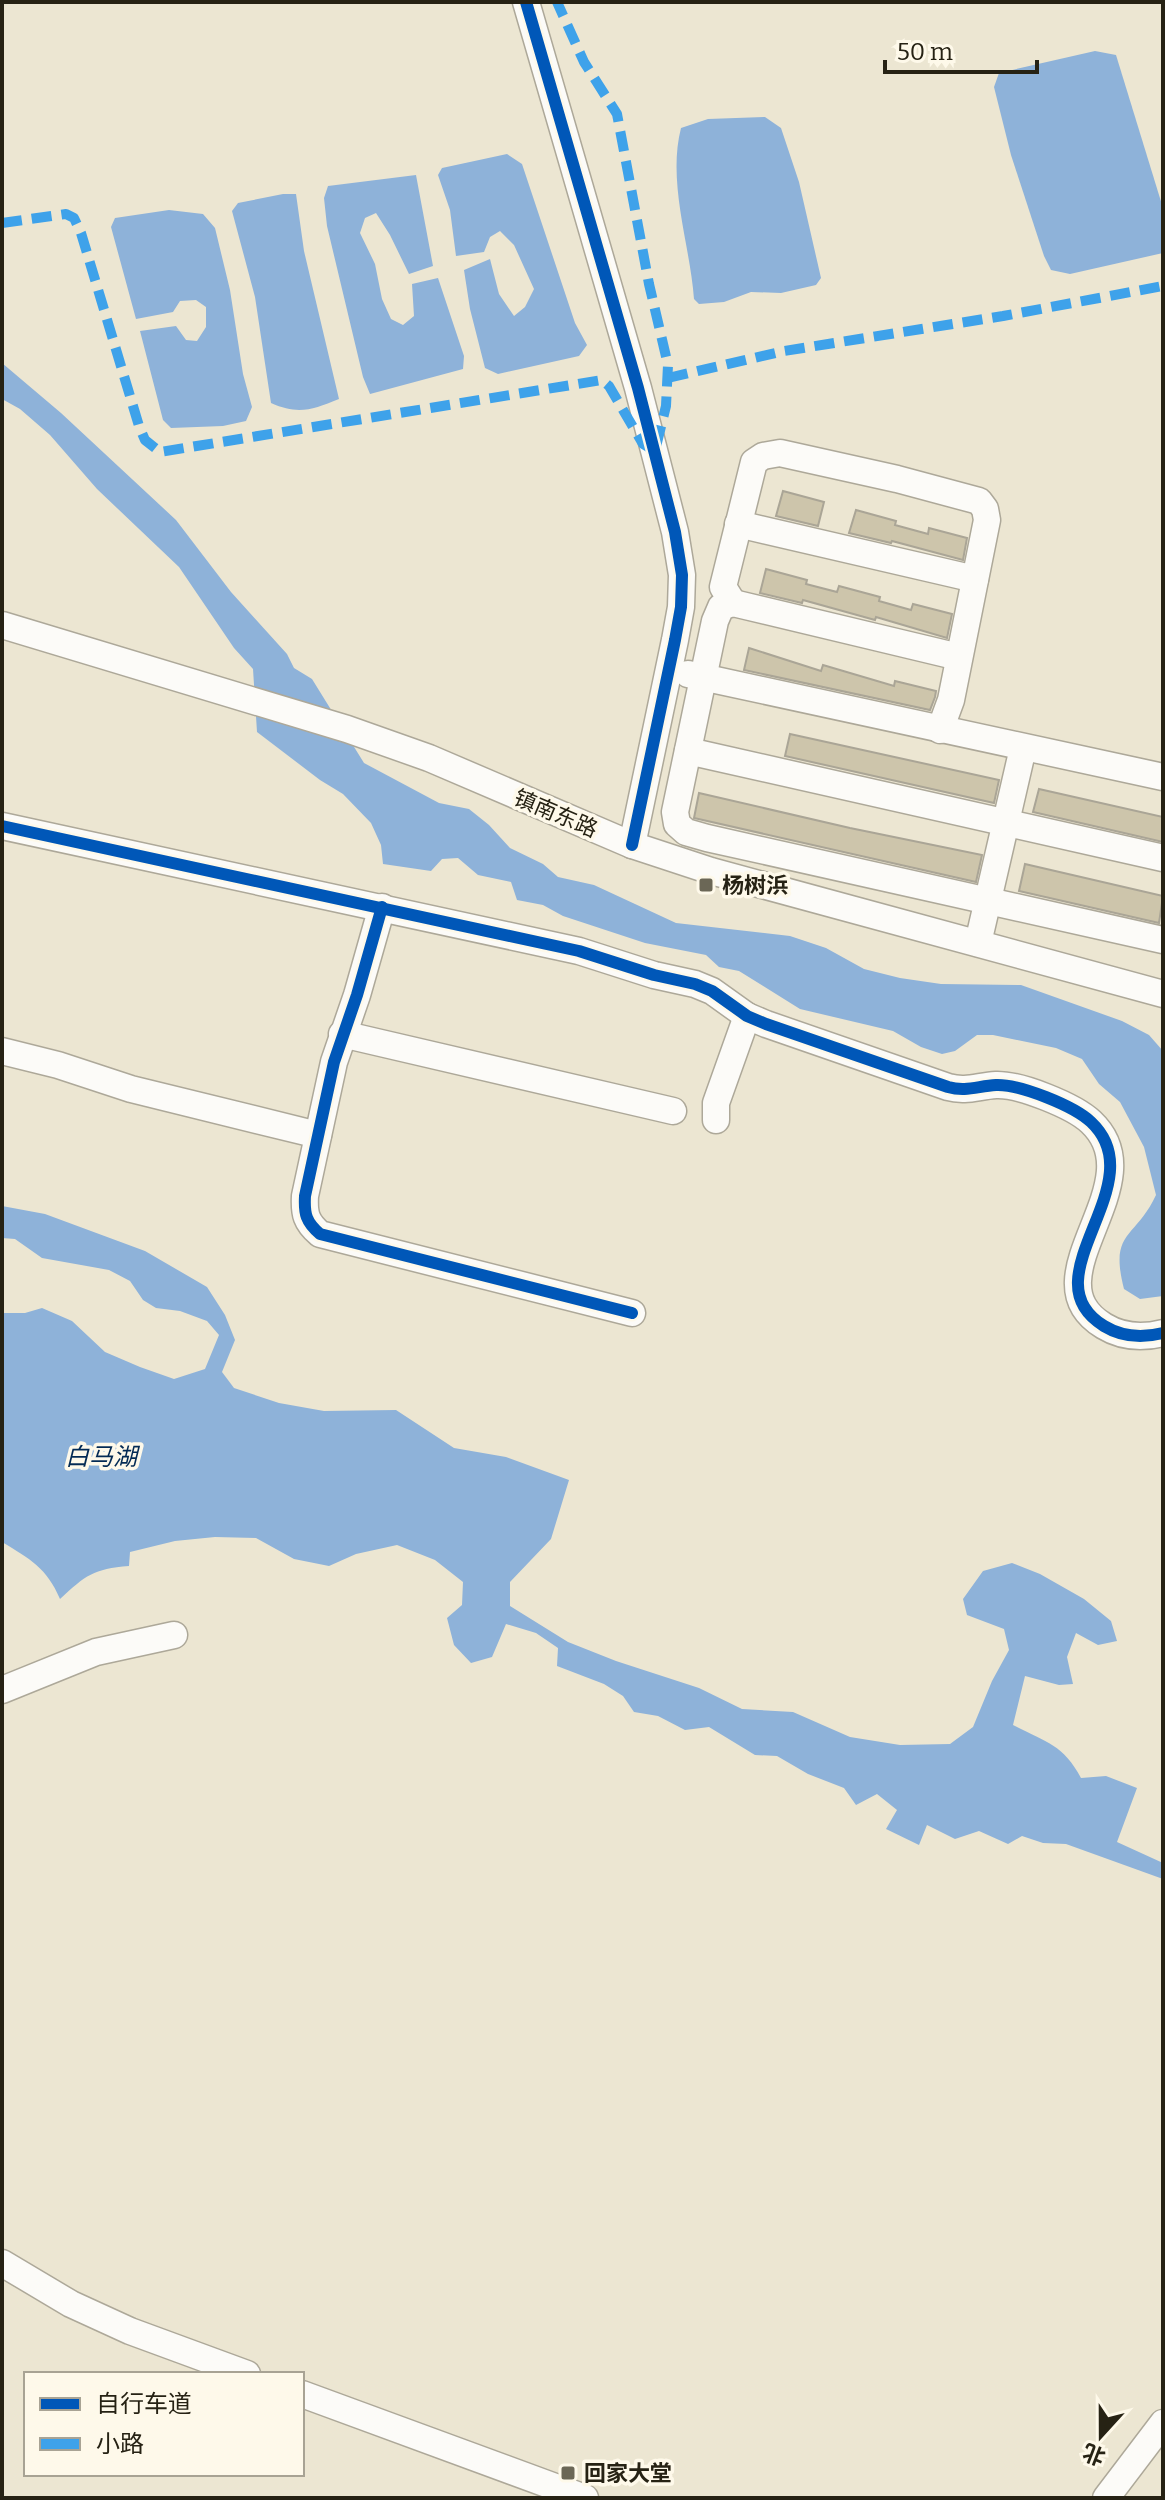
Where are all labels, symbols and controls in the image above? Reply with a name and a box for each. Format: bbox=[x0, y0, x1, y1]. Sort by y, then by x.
scale bar bbox=[885, 24, 1037, 74]
text: 50 m bbox=[897, 38, 953, 66]
street label: 镇南东路 bbox=[510, 784, 602, 843]
place label: 杨树浜 bbox=[722, 872, 788, 899]
marker: 杨树浜 bbox=[697, 876, 715, 894]
water label: 白马湖 bbox=[65, 1443, 141, 1471]
legend bbox=[24, 2372, 304, 2476]
text: 自行车道 bbox=[96, 2390, 192, 2418]
north arrow bbox=[1061, 2396, 1141, 2476]
text: 小路 bbox=[96, 2430, 144, 2458]
text: 北 bbox=[1079, 2438, 1109, 2471]
place label: 回家大堂 bbox=[584, 2460, 672, 2487]
marker: 回家大堂 bbox=[559, 2464, 577, 2482]

